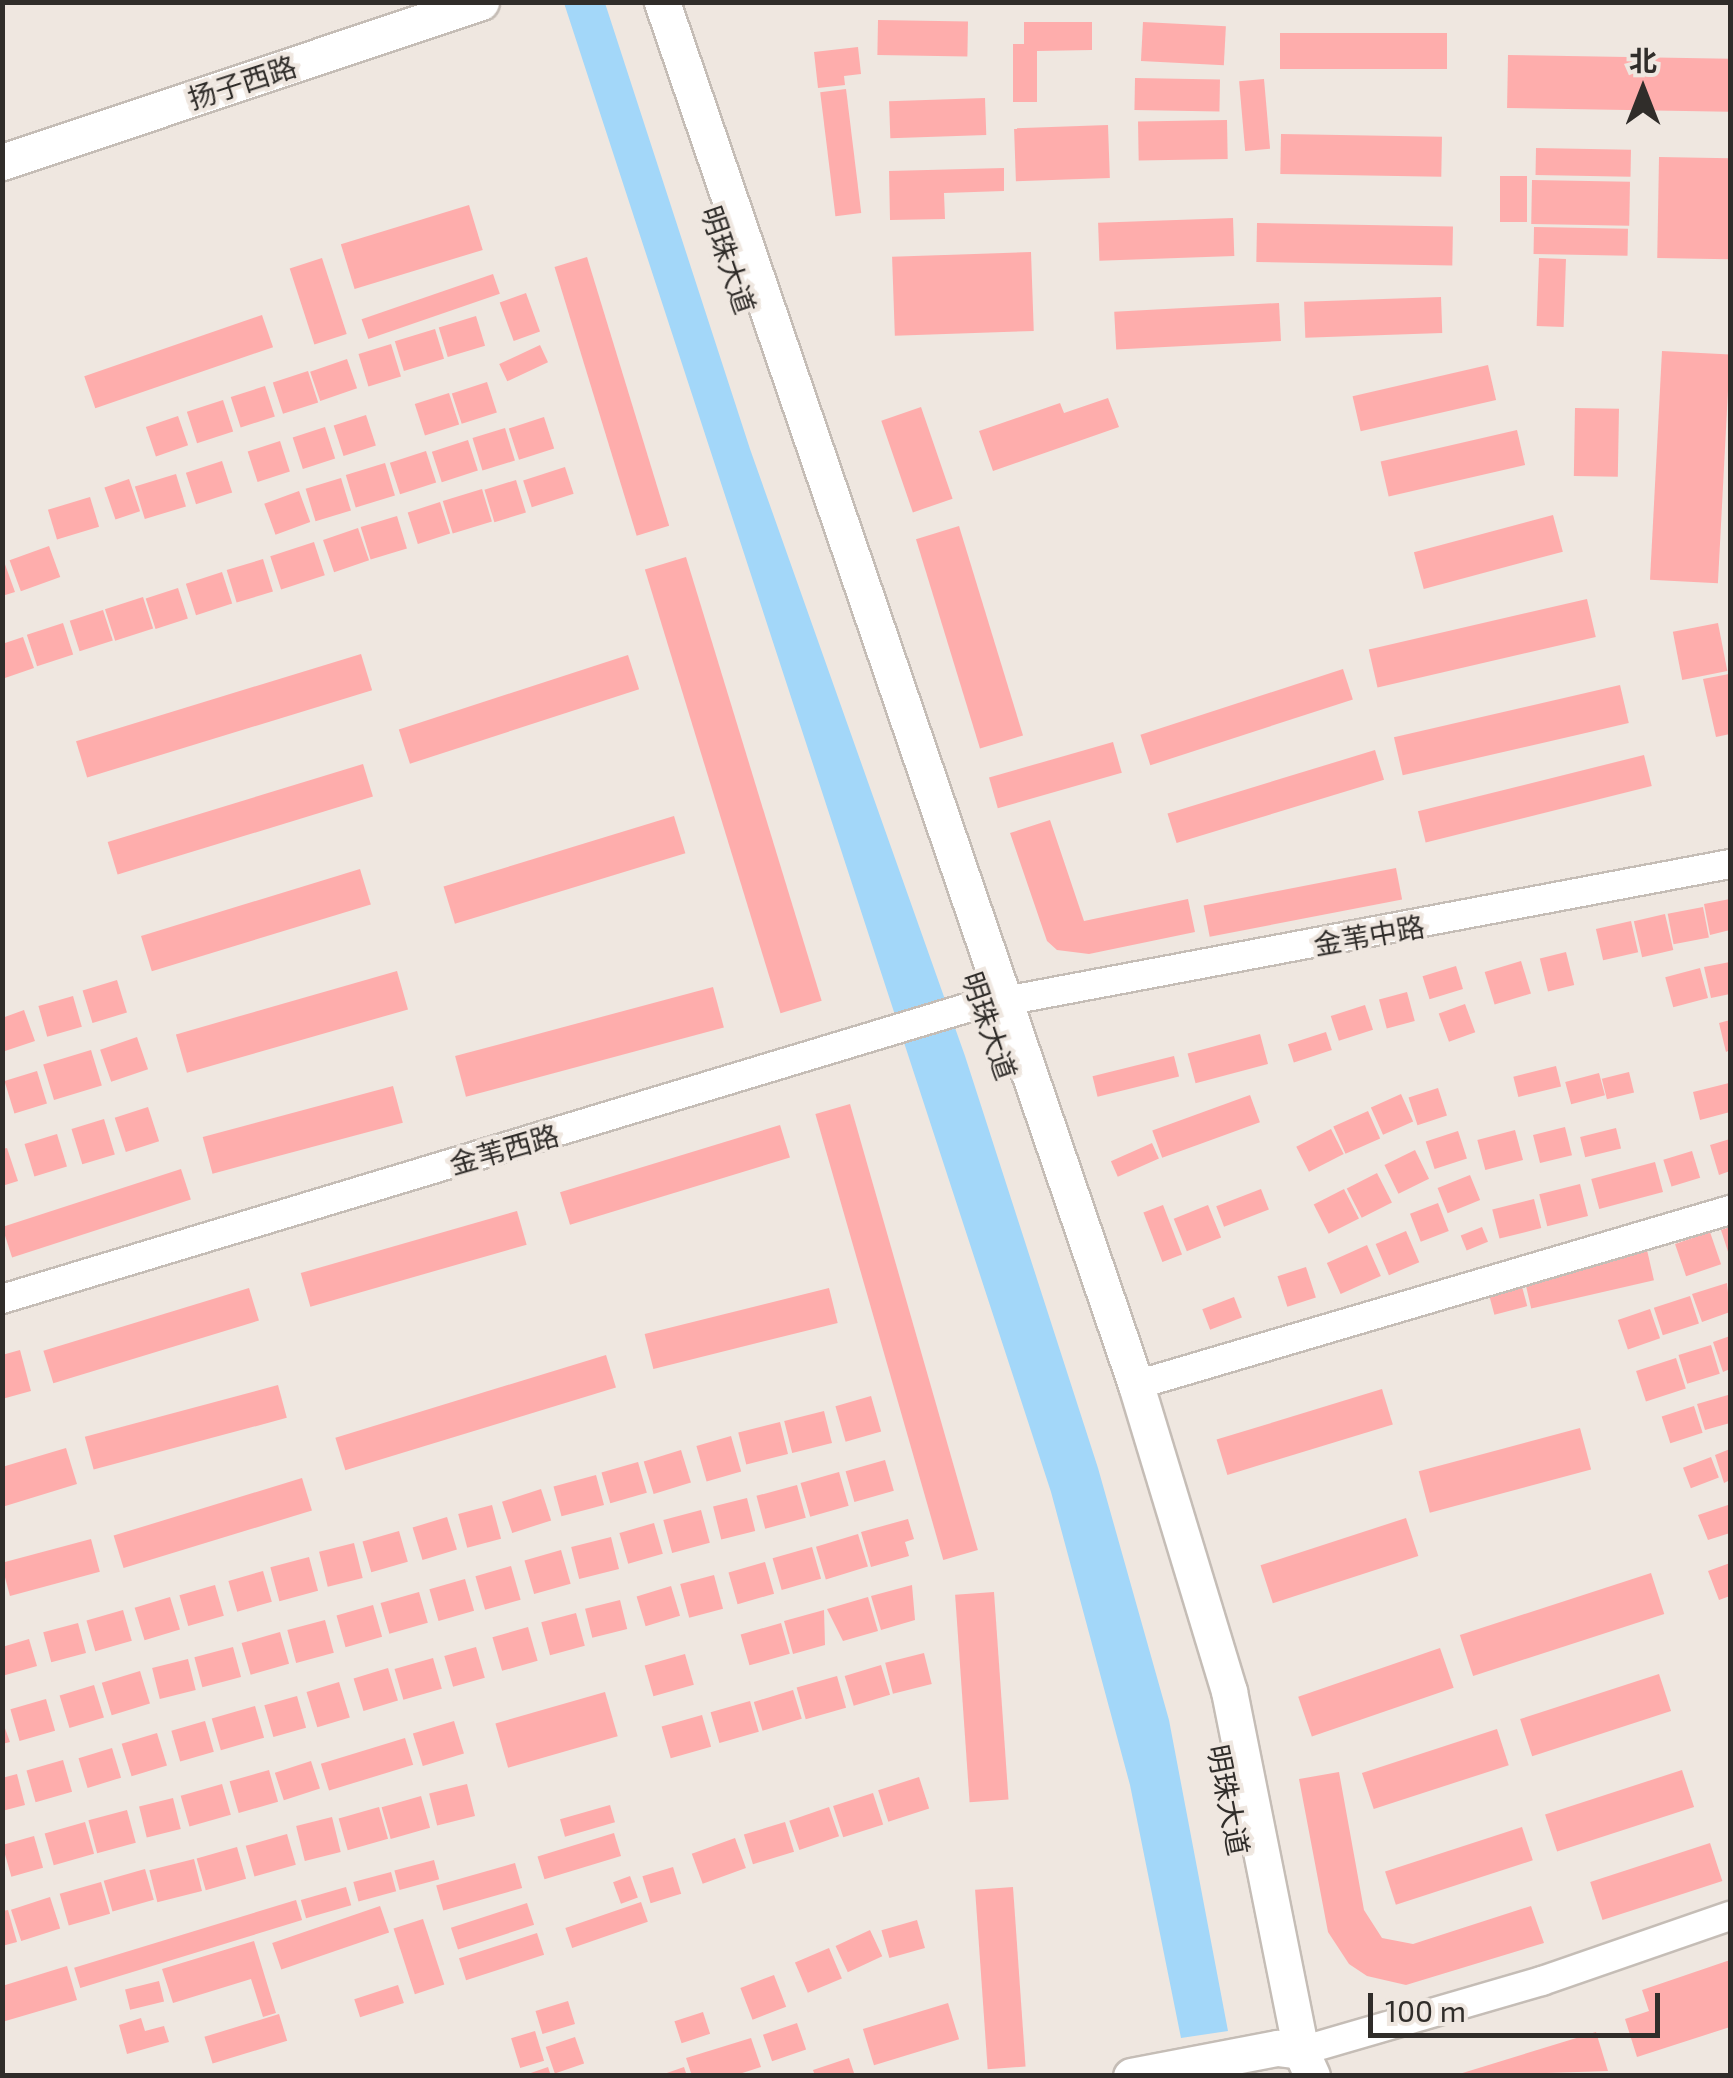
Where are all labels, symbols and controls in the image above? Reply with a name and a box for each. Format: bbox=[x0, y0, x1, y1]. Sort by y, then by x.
north arrow bbox=[1593, 40, 1693, 140]
text: 北 bbox=[1629, 43, 1657, 77]
street label: 扬子西路 bbox=[184, 49, 300, 115]
street label: 明珠大道 bbox=[695, 202, 763, 318]
street label: 金苇中路 bbox=[1311, 909, 1427, 961]
street label: 明珠大道 bbox=[956, 968, 1024, 1084]
street label: 金苇西路 bbox=[446, 1117, 562, 1181]
street label: 明珠大道 bbox=[1202, 1742, 1256, 1858]
scale bar bbox=[1373, 1973, 1666, 2035]
text: 100 m bbox=[1385, 1992, 1466, 2028]

